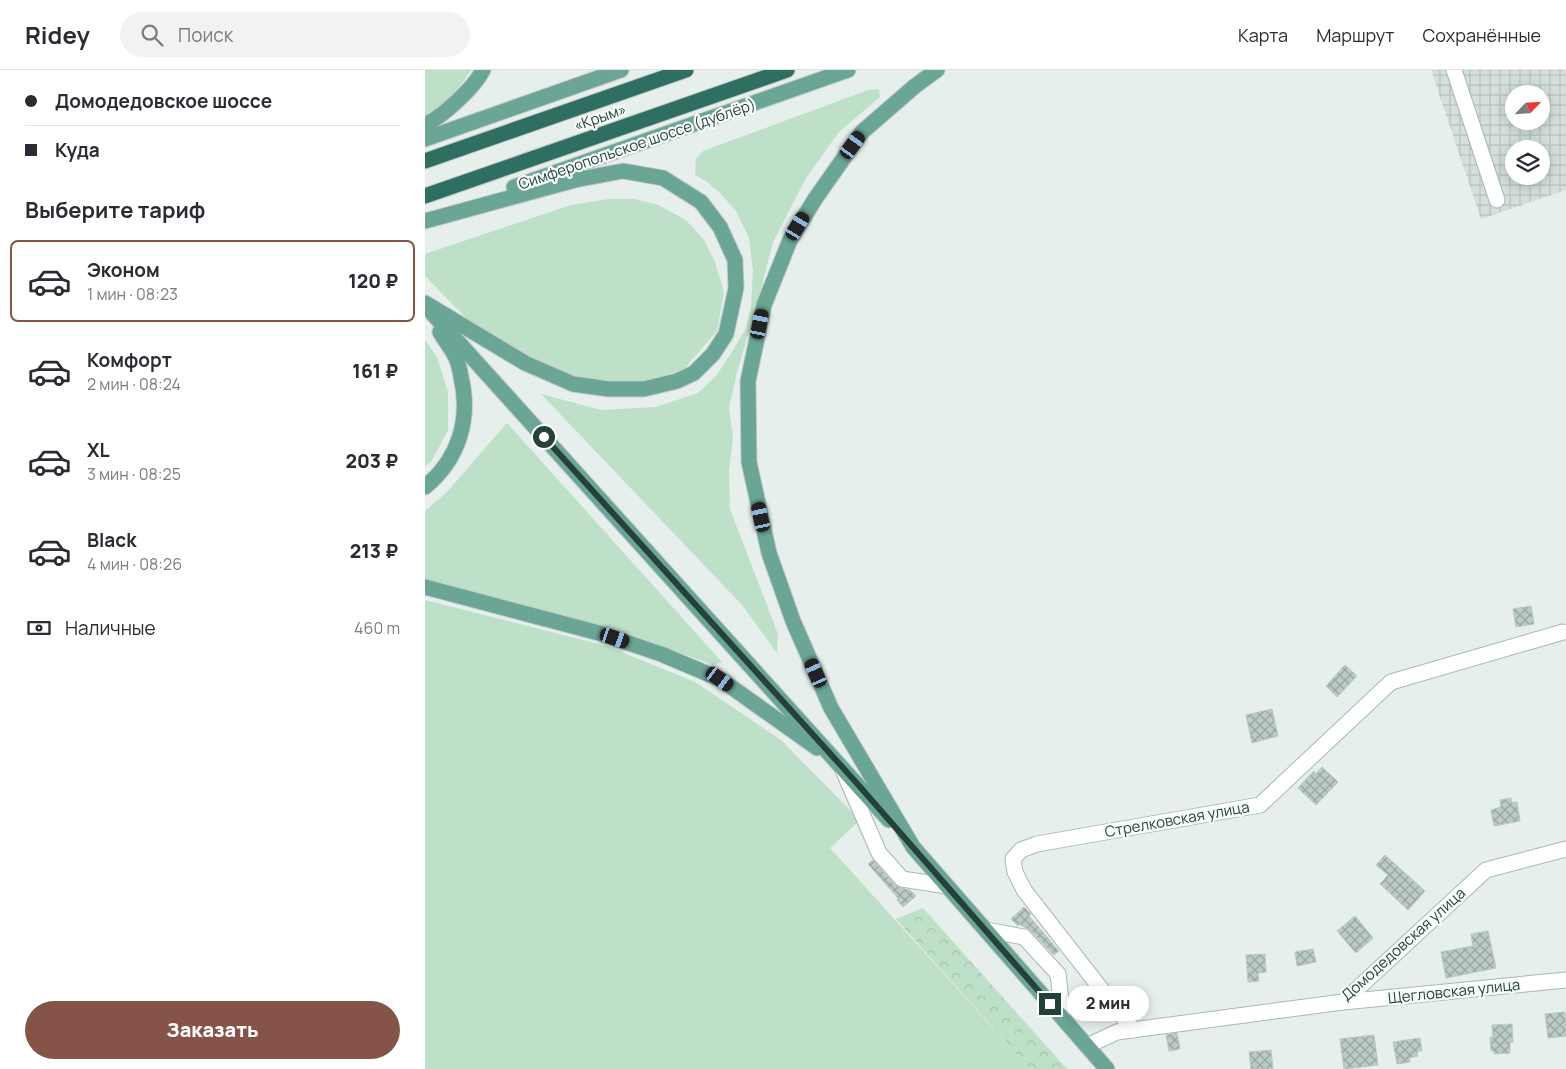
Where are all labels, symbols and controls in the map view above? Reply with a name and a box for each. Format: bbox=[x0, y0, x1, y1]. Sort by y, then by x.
search box bbox=[120, 12, 470, 57]
text: Ridey bbox=[25, 18, 90, 51]
icon: search bbox=[138, 21, 166, 49]
text: Поиск bbox=[178, 22, 233, 48]
text: Карта bbox=[1238, 23, 1288, 47]
text: Маршрут bbox=[1316, 23, 1394, 47]
text: Сохранённые bbox=[1422, 23, 1541, 47]
north arrow bbox=[1505, 85, 1550, 130]
map controls bbox=[1505, 85, 1550, 185]
text: Домодедовское шоссе bbox=[55, 88, 272, 114]
street label: Симферопольское шоссе (дублёр) bbox=[516, 93, 758, 195]
street label: «Крым» bbox=[571, 98, 629, 136]
car bbox=[838, 128, 867, 162]
text: Куда bbox=[55, 137, 100, 163]
button: layers bbox=[1505, 140, 1550, 185]
text: Выберите тариф bbox=[25, 195, 205, 225]
car bbox=[783, 209, 812, 243]
text: Эконом bbox=[87, 257, 160, 283]
icon: car bbox=[27, 259, 72, 304]
text: 120 ₽ bbox=[348, 268, 398, 294]
text: 1 мин · 08:23 bbox=[87, 283, 178, 305]
car bbox=[749, 308, 770, 340]
text: Комфорт bbox=[87, 347, 172, 373]
icon: car bbox=[27, 349, 72, 394]
text: 161 ₽ bbox=[352, 358, 398, 384]
text: 2 мин · 08:24 bbox=[87, 373, 181, 395]
route start bbox=[533, 426, 555, 448]
text: XL bbox=[87, 437, 110, 463]
icon: car bbox=[27, 439, 72, 484]
text: 203 ₽ bbox=[346, 448, 398, 474]
text: 3 мин · 08:25 bbox=[87, 463, 181, 485]
car bbox=[750, 501, 771, 533]
text: Black bbox=[87, 527, 136, 553]
icon: car bbox=[27, 529, 72, 574]
text: 213 ₽ bbox=[350, 538, 398, 564]
text: 4 мин · 08:26 bbox=[87, 553, 182, 575]
icon: cash bbox=[25, 614, 53, 642]
text: Наличные bbox=[65, 615, 156, 641]
text: 460 m bbox=[354, 617, 400, 639]
car bbox=[598, 626, 631, 650]
car bbox=[803, 656, 828, 690]
car bbox=[703, 664, 736, 694]
street label: Стрелковская улица bbox=[1103, 796, 1251, 842]
street label: Домодедовская улица bbox=[1336, 882, 1470, 1006]
street label: Щегловская улица bbox=[1387, 974, 1521, 1008]
callout: 2 мин bbox=[1067, 986, 1150, 1022]
text: 2 мин bbox=[1086, 992, 1130, 1014]
route end bbox=[1039, 993, 1061, 1015]
button: Заказать bbox=[25, 1001, 400, 1059]

